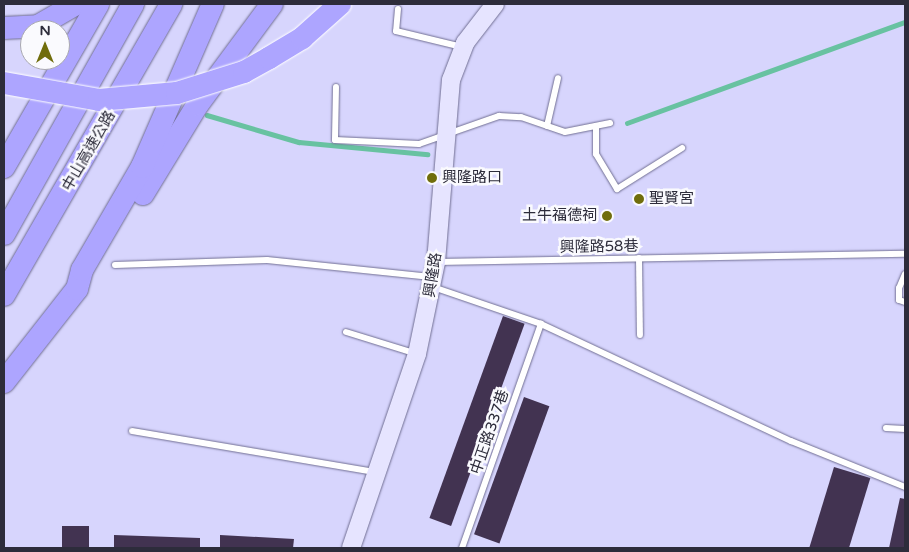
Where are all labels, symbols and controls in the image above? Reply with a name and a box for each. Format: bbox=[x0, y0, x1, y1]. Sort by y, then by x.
north arrow bbox=[20, 20, 70, 70]
text: N bbox=[39, 22, 51, 39]
street label: 中山高速公路 bbox=[59, 108, 119, 194]
place label: 興隆路口 bbox=[442, 169, 502, 187]
marker: 興隆路口 bbox=[426, 172, 438, 184]
place label: 聖賢宮 bbox=[649, 190, 694, 208]
marker: 聖賢宮 bbox=[633, 193, 645, 205]
place label: 土牛福德祠 bbox=[522, 207, 597, 225]
marker: 土牛福德祠 bbox=[601, 210, 613, 222]
street label: 興隆路58巷 bbox=[559, 237, 639, 257]
street label: 興隆路 bbox=[421, 251, 445, 299]
street label: 中正路337巷 bbox=[467, 387, 513, 477]

